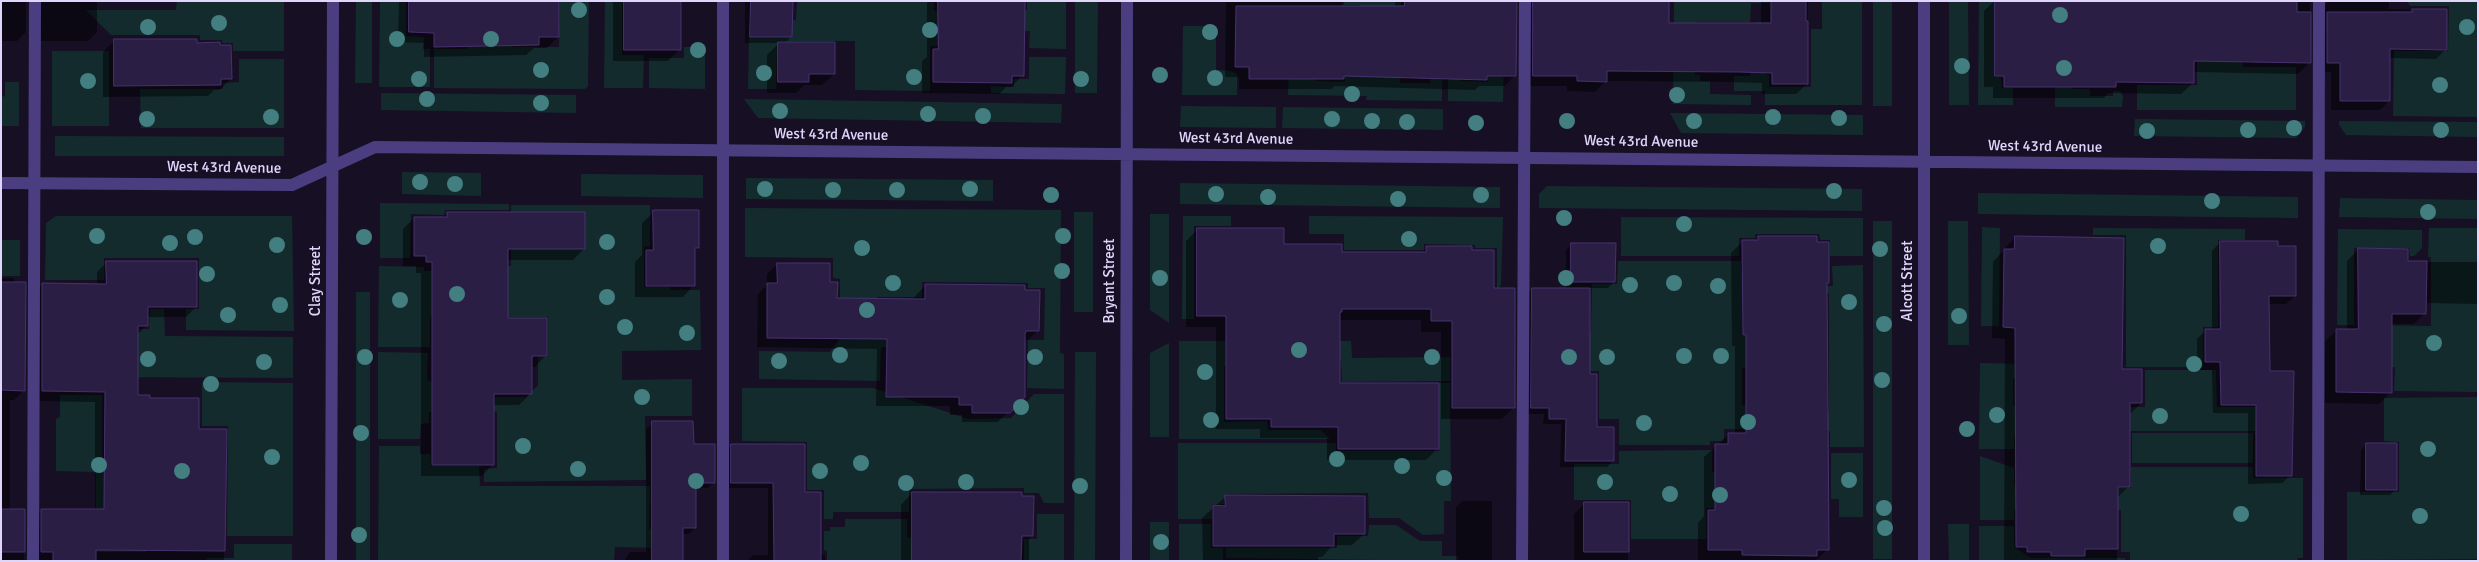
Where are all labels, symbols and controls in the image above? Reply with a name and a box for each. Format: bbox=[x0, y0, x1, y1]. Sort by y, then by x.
street label: West 43rd Avenue bbox=[774, 125, 888, 145]
street label: West 43rd Avenue bbox=[1179, 129, 1293, 149]
street label: West 43rd Avenue bbox=[1584, 132, 1698, 152]
street label: West 43rd Avenue bbox=[1988, 137, 2102, 157]
street label: West 43rd Avenue bbox=[167, 158, 281, 178]
street label: Bryant Street bbox=[1101, 238, 1119, 324]
street label: Alcott Street bbox=[1899, 241, 1917, 321]
street label: Clay Street bbox=[307, 246, 325, 316]

